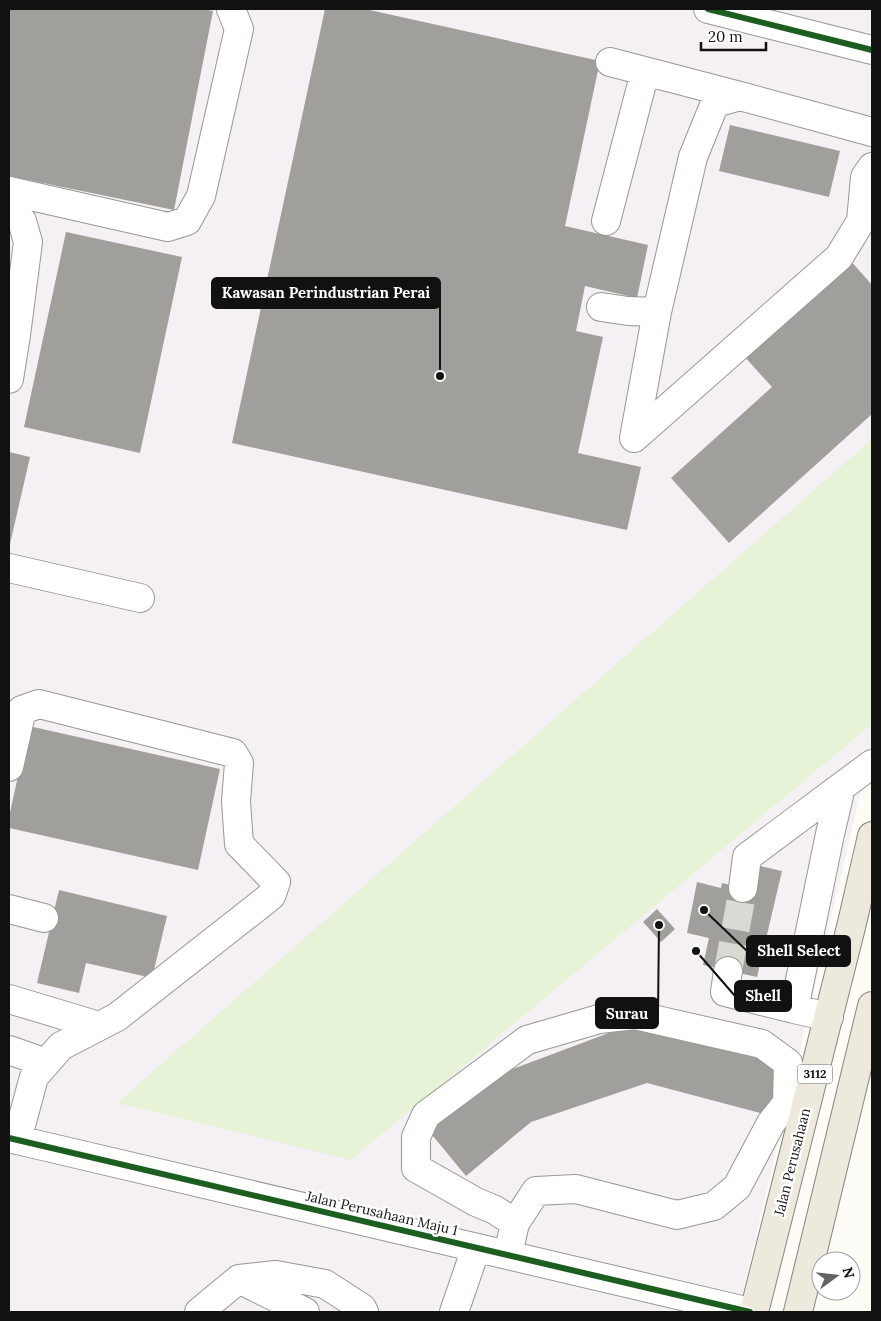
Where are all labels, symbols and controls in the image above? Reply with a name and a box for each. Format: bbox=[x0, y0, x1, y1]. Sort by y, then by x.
scale bar bbox=[701, 20, 766, 52]
text: 20 m bbox=[708, 27, 743, 46]
callout: Kawasan Perindustrian Perai bbox=[212, 278, 440, 308]
text: Kawasan Perindustrian Perai bbox=[222, 283, 430, 302]
callout: Shell Select bbox=[747, 936, 850, 966]
text: Shell Select bbox=[757, 941, 841, 960]
callout: Shell bbox=[735, 981, 791, 1011]
text: Shell bbox=[745, 986, 781, 1005]
callout: Surau bbox=[596, 998, 658, 1028]
text: Surau bbox=[606, 1004, 648, 1023]
road number: 3112 bbox=[798, 1064, 832, 1084]
street label: Jalan Perusahaan bbox=[770, 1106, 814, 1219]
street label: Jalan Perusahaan Maju 1 bbox=[303, 1187, 460, 1239]
north arrow bbox=[811, 1251, 861, 1301]
text: N bbox=[838, 1265, 859, 1280]

